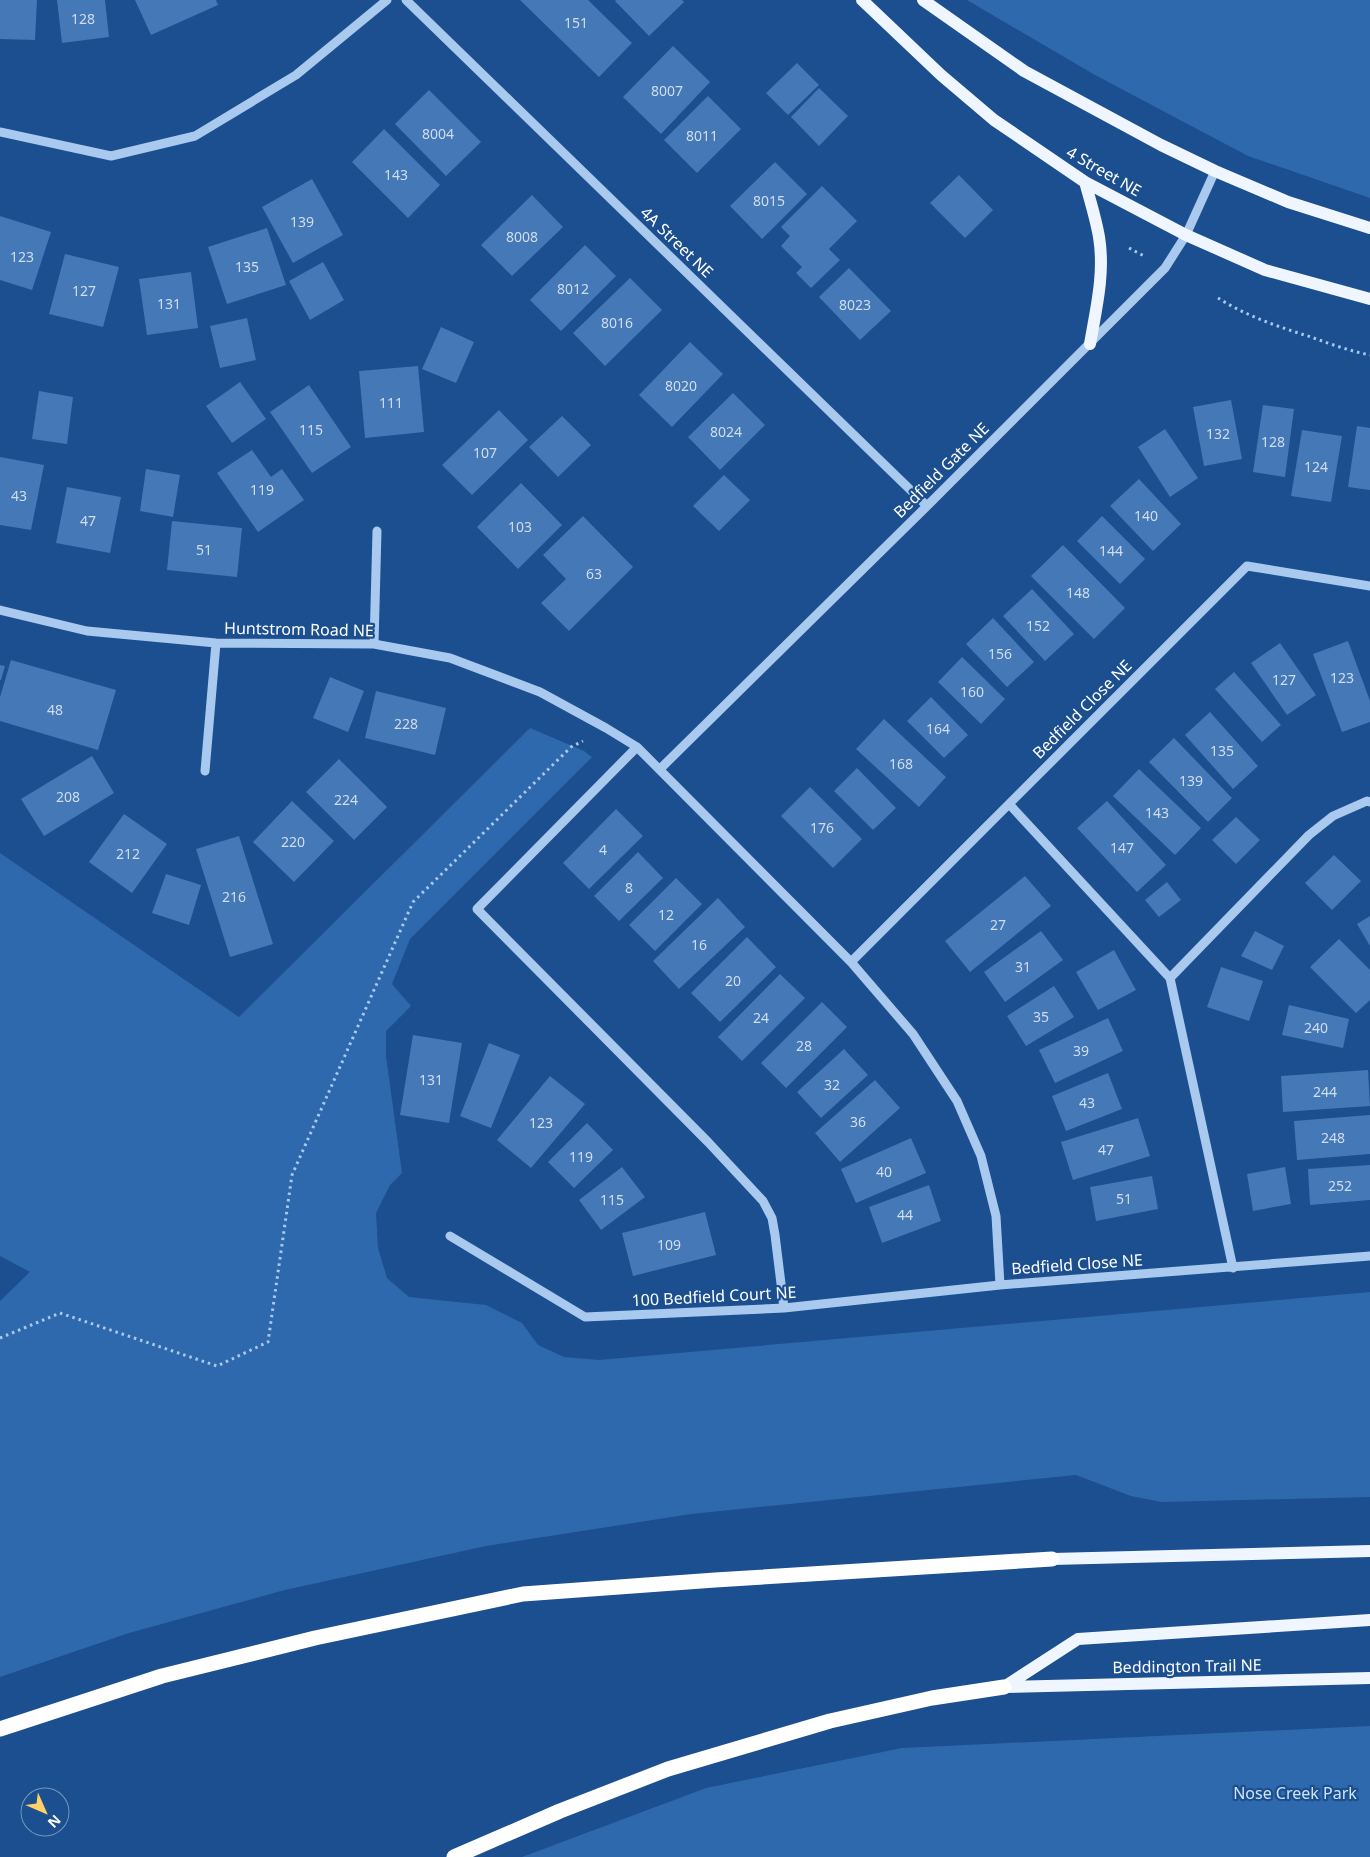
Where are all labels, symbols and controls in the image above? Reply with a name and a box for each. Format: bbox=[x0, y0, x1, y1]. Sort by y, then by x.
house number: 128 bbox=[71, 9, 95, 28]
house number: 151 bbox=[564, 13, 588, 32]
house number: 8007 bbox=[651, 81, 683, 100]
house number: 8004 bbox=[422, 124, 454, 143]
house number: 8011 bbox=[686, 126, 718, 145]
street label: 4 Street NE bbox=[1062, 141, 1146, 201]
house number: 143 bbox=[384, 165, 408, 184]
house number: 8015 bbox=[753, 191, 785, 210]
street label: 4A Street NE bbox=[636, 202, 718, 282]
house number: 139 bbox=[290, 212, 314, 231]
house number: 8008 bbox=[506, 227, 538, 246]
house number: 123 bbox=[10, 247, 34, 266]
house number: 135 bbox=[235, 257, 259, 276]
house number: 8012 bbox=[557, 279, 589, 298]
house number: 127 bbox=[72, 281, 96, 300]
house number: 131 bbox=[157, 294, 181, 313]
house number: 8023 bbox=[839, 295, 871, 314]
house number: 8016 bbox=[601, 313, 633, 332]
house number: 8020 bbox=[665, 376, 697, 395]
house number: 111 bbox=[379, 393, 403, 412]
street label: Bedfield Gate NE bbox=[888, 417, 994, 523]
house number: 115 bbox=[299, 420, 323, 439]
house number: 8024 bbox=[710, 422, 742, 441]
house number: 132 bbox=[1206, 424, 1230, 443]
house number: 128 bbox=[1261, 432, 1285, 451]
house number: 107 bbox=[473, 443, 497, 462]
house number: 124 bbox=[1304, 457, 1328, 476]
house number: 119 bbox=[250, 480, 274, 499]
house number: 43 bbox=[11, 486, 27, 505]
house number: 140 bbox=[1134, 506, 1158, 525]
house number: 47 bbox=[80, 511, 96, 530]
house number: 103 bbox=[508, 517, 532, 536]
house number: 51 bbox=[196, 540, 212, 559]
house number: 144 bbox=[1099, 541, 1123, 560]
house number: 63 bbox=[586, 564, 602, 583]
house number: 148 bbox=[1066, 583, 1090, 602]
house number: 152 bbox=[1026, 616, 1050, 635]
street label: Huntstrom Road NE bbox=[224, 617, 374, 641]
house number: 156 bbox=[988, 644, 1012, 663]
street label: Bedfield Close NE bbox=[1028, 655, 1136, 763]
house number: 123 bbox=[1330, 668, 1354, 687]
house number: 127 bbox=[1272, 670, 1296, 689]
house number: 160 bbox=[960, 682, 984, 701]
house number: 48 bbox=[47, 700, 63, 719]
house number: 228 bbox=[394, 714, 418, 733]
house number: 164 bbox=[926, 719, 950, 738]
house number: 135 bbox=[1210, 741, 1234, 760]
house number: 168 bbox=[889, 754, 913, 773]
house number: 139 bbox=[1179, 771, 1203, 790]
house number: 208 bbox=[56, 787, 80, 806]
house number: 224 bbox=[334, 790, 358, 809]
house number: 143 bbox=[1145, 803, 1169, 822]
house number: 176 bbox=[810, 818, 834, 837]
house number: 220 bbox=[281, 832, 305, 851]
house number: 147 bbox=[1110, 838, 1134, 857]
house number: 4 bbox=[599, 840, 607, 859]
house number: 212 bbox=[116, 844, 140, 863]
house number: 8 bbox=[625, 878, 633, 897]
house number: 216 bbox=[222, 887, 246, 906]
house number: 12 bbox=[658, 905, 674, 924]
house number: 27 bbox=[990, 915, 1006, 934]
house number: 16 bbox=[691, 935, 707, 954]
house number: 31 bbox=[1015, 957, 1031, 976]
house number: 20 bbox=[725, 971, 741, 990]
house number: 35 bbox=[1033, 1007, 1049, 1026]
house number: 24 bbox=[753, 1008, 769, 1027]
house number: 240 bbox=[1304, 1018, 1328, 1037]
house number: 28 bbox=[796, 1036, 812, 1055]
house number: 39 bbox=[1073, 1041, 1089, 1060]
house number: 131 bbox=[419, 1070, 443, 1089]
house number: 32 bbox=[824, 1075, 840, 1094]
house number: 244 bbox=[1313, 1082, 1337, 1101]
house number: 43 bbox=[1079, 1093, 1095, 1112]
house number: 36 bbox=[850, 1112, 866, 1131]
house number: 123 bbox=[529, 1113, 553, 1132]
house number: 248 bbox=[1321, 1128, 1345, 1147]
house number: 47 bbox=[1098, 1140, 1114, 1159]
house number: 119 bbox=[569, 1147, 593, 1166]
house number: 40 bbox=[876, 1162, 892, 1181]
house number: 252 bbox=[1328, 1176, 1352, 1195]
house number: 51 bbox=[1116, 1189, 1132, 1208]
house number: 115 bbox=[600, 1190, 624, 1209]
house number: 44 bbox=[897, 1205, 913, 1224]
house number: 109 bbox=[657, 1235, 681, 1254]
street label: Bedfield Close NE bbox=[1010, 1248, 1144, 1280]
street label: 100 Bedfield Court NE bbox=[631, 1281, 797, 1311]
street label: Beddington Trail NE bbox=[1112, 1654, 1262, 1678]
park label: Nose Creek Park bbox=[1233, 1782, 1357, 1804]
north arrow bbox=[20, 1787, 70, 1837]
text: N bbox=[44, 1811, 65, 1832]

